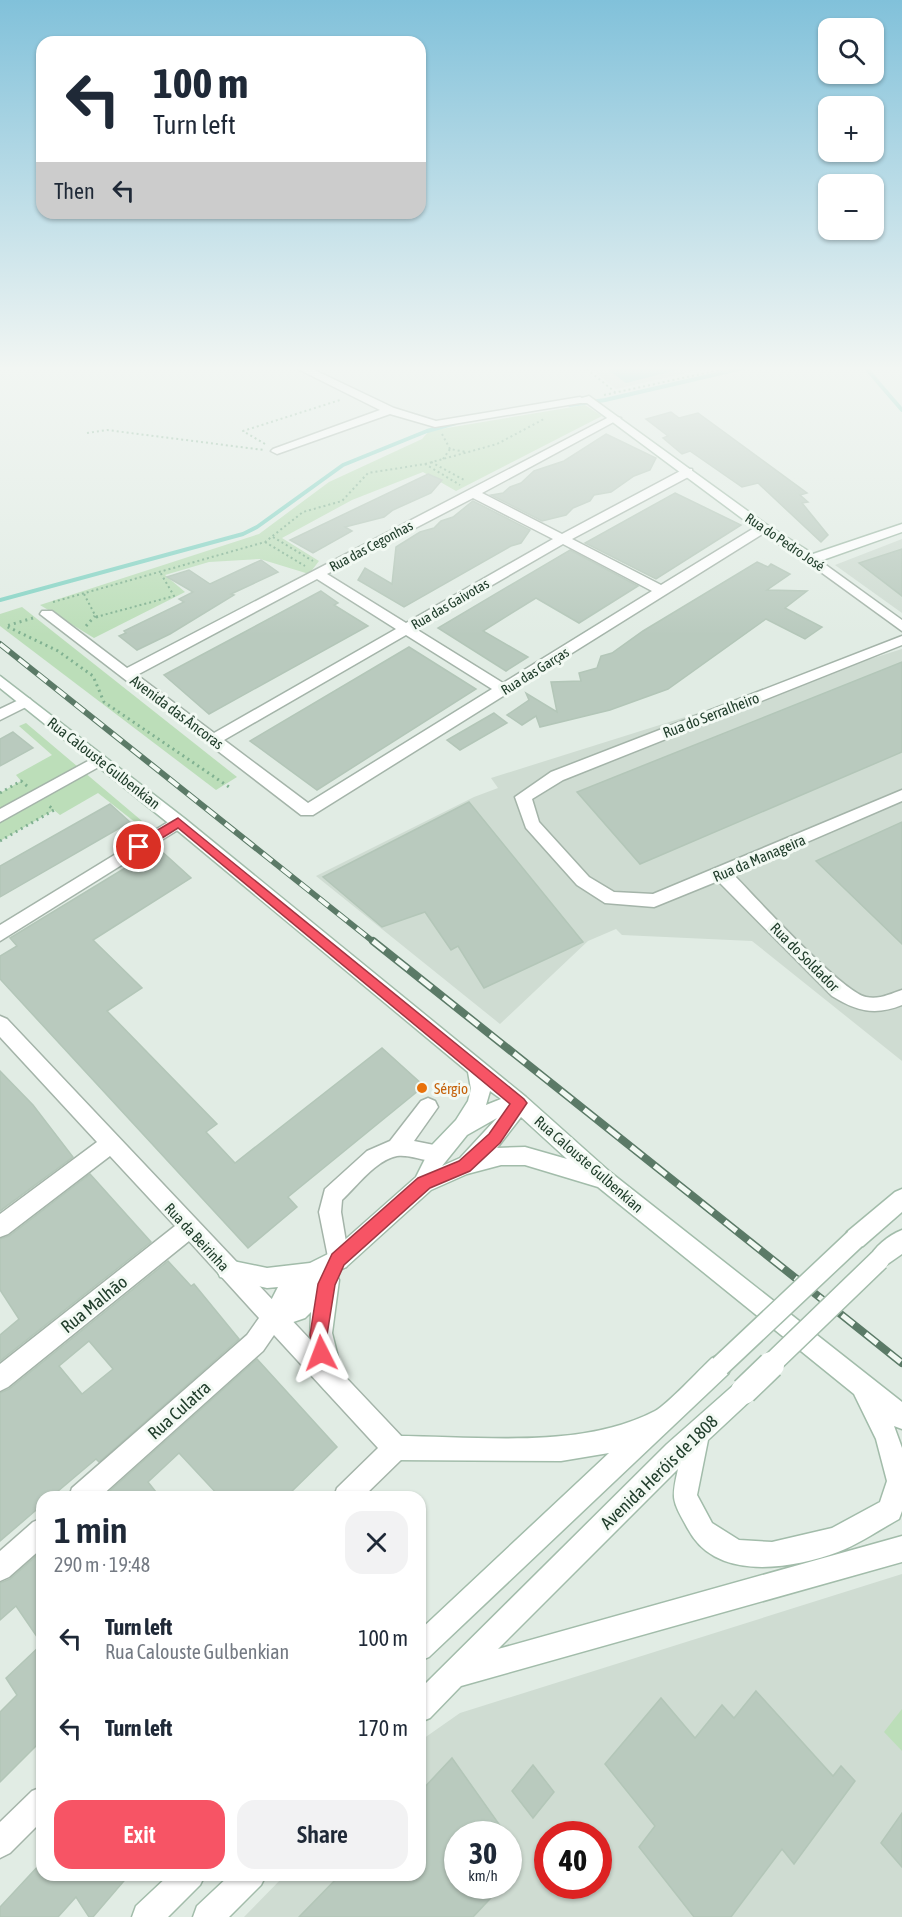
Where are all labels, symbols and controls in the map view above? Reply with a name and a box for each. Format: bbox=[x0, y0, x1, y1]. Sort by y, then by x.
map controls bbox=[818, 18, 884, 240]
button: search bbox=[818, 18, 884, 84]
text: 100 m bbox=[153, 59, 248, 107]
icon: left bbox=[54, 60, 132, 138]
button: + bbox=[818, 96, 884, 162]
text: Turn left bbox=[153, 109, 236, 140]
icon: left bbox=[107, 174, 140, 207]
button: − bbox=[818, 174, 884, 240]
text: Then bbox=[54, 178, 95, 204]
street label: Rua do Pedro José bbox=[742, 510, 828, 574]
street label: Rua das Cegonhas bbox=[327, 517, 416, 575]
street label: Rua das Gaivotas bbox=[408, 575, 492, 633]
street label: Rua das Garças bbox=[498, 644, 572, 698]
street label: Avenida das Âncoras bbox=[127, 671, 227, 753]
street label: Rua do Serralheiro bbox=[661, 689, 761, 741]
street label: Rua Calouste Gulbenkian bbox=[44, 714, 164, 812]
pin bbox=[113, 821, 164, 872]
icon: arrive bbox=[122, 830, 155, 863]
street label: Rua da Manageira bbox=[710, 831, 808, 885]
street label: Rua do Soldador bbox=[767, 919, 843, 995]
place label: Sérgio bbox=[434, 1080, 468, 1097]
marker: Sérgio bbox=[415, 1081, 429, 1095]
street label: Rua Calouste Gulbenkian bbox=[531, 1112, 647, 1216]
street label: Rua da Beirinha bbox=[161, 1200, 233, 1275]
street label: Rua Malhão bbox=[57, 1271, 131, 1337]
position arrow bbox=[289, 1321, 353, 1385]
street label: Rua Culatra bbox=[143, 1376, 215, 1444]
street label: Avenida Heróis de 1808 bbox=[596, 1411, 722, 1533]
text: 1 min bbox=[54, 1509, 128, 1551]
button: close bbox=[345, 1511, 408, 1574]
text: 290 m · 19:48 bbox=[54, 1553, 150, 1576]
text: Turn left bbox=[105, 1614, 172, 1640]
icon: left bbox=[54, 1622, 87, 1655]
text: 100 m bbox=[358, 1625, 408, 1651]
text: Rua Calouste Gulbenkian bbox=[105, 1640, 289, 1663]
icon: left bbox=[54, 1712, 87, 1745]
text: Turn left bbox=[105, 1715, 172, 1741]
text: 170 m bbox=[358, 1715, 408, 1741]
button: Exit bbox=[54, 1800, 225, 1869]
button: Share bbox=[237, 1800, 408, 1869]
speed limit sign: 40 bbox=[534, 1821, 612, 1899]
text: 30 bbox=[469, 1836, 497, 1870]
text: km/h bbox=[468, 1867, 498, 1884]

